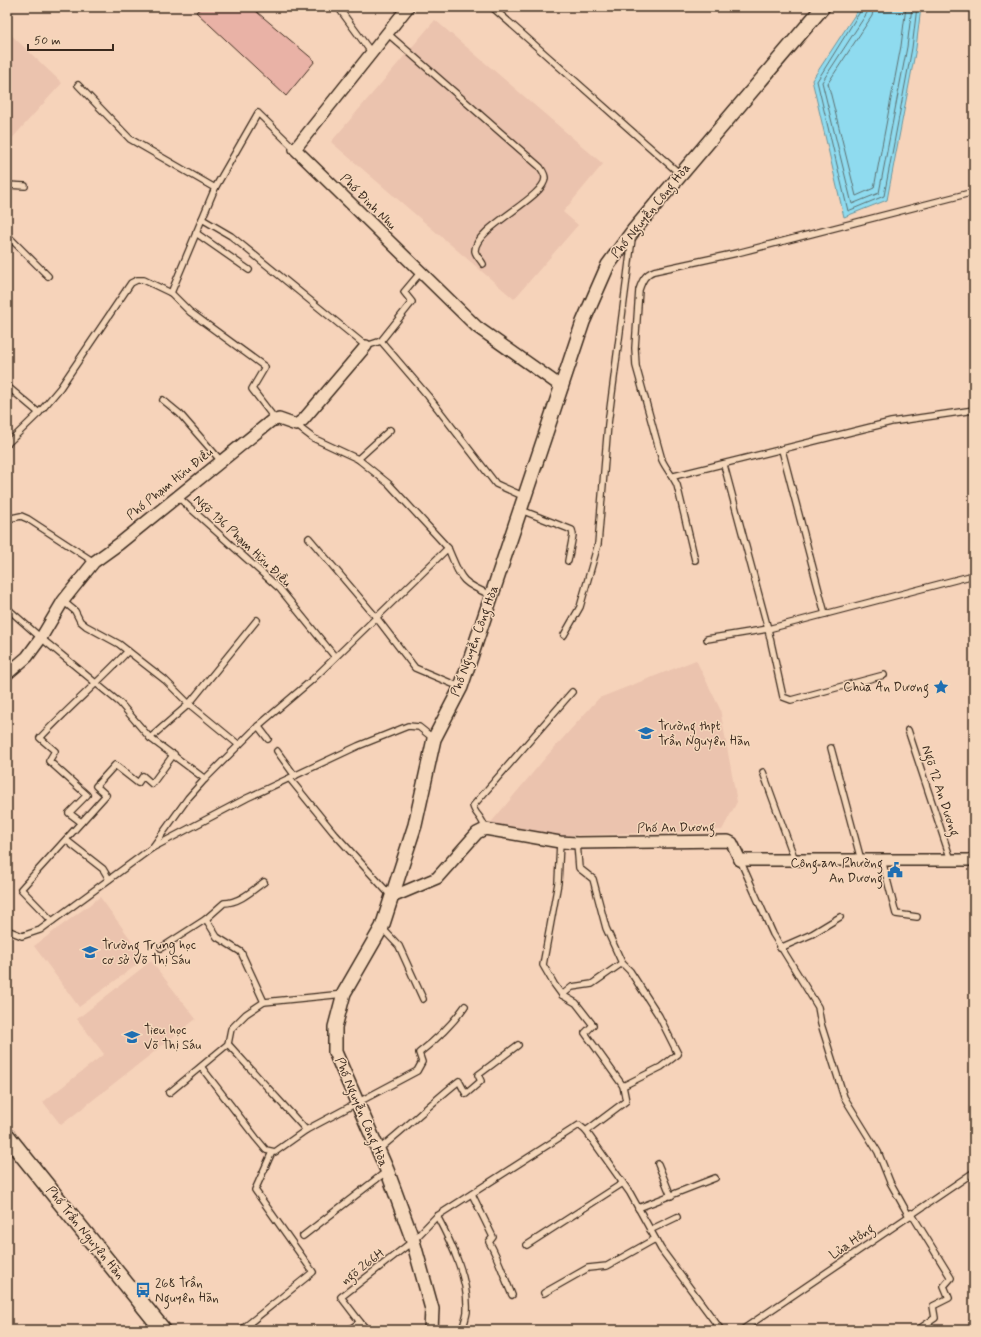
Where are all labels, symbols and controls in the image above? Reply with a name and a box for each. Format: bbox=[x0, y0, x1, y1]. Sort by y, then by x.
scale bar bbox=[28, 26, 113, 52]
text: 50 m bbox=[34, 33, 61, 49]
street label: Phố Nguyễn Công Hòa bbox=[608, 160, 696, 263]
street label: Phố Đinh Nhu bbox=[336, 170, 400, 234]
street label: Phố Phạm Hữu Điều bbox=[123, 444, 217, 524]
street label: Ngõ 136 Phạm Hữu Điều bbox=[188, 491, 295, 592]
street label: Phố Nguyễn Công Hòa bbox=[447, 583, 505, 700]
place icon: Chùa An Dương bbox=[932, 678, 950, 696]
place label: Chùa An Dương bbox=[843, 679, 929, 698]
place label: Trường thpt Trần Nguyên Hãn bbox=[658, 718, 750, 751]
school or university icon: Trường thpt Trần Nguyên Hãn bbox=[637, 724, 655, 742]
street label: Ngõ 12 An Dương bbox=[915, 743, 963, 839]
street label: Phố An Dương bbox=[637, 819, 715, 839]
place label: Công an Phường An Dương bbox=[790, 855, 883, 889]
public building icon: Công an Phường An Dương bbox=[886, 861, 904, 879]
place label: Trường Trung học cơ sở Võ Thị Sáu bbox=[102, 937, 196, 969]
school or university icon: Trường Trung học cơ sở Võ Thị Sáu bbox=[81, 943, 99, 961]
place label: Tieu học Võ Thị Sáu bbox=[144, 1022, 201, 1054]
school or university icon: Tieu học Võ Thị Sáu bbox=[123, 1028, 141, 1046]
street label: Phố Nguyễn Công Hòa bbox=[328, 1055, 392, 1170]
street label: Phố Trần Nguyên Hãn bbox=[41, 1183, 128, 1284]
street label: Lủa Hồng bbox=[826, 1220, 879, 1265]
street label: ngõ 266H bbox=[338, 1245, 389, 1291]
place label: 268 Trần Nguyên Hãn bbox=[155, 1275, 219, 1309]
bus stop icon: 268 Trần Nguyên Hãn bbox=[134, 1281, 152, 1299]

